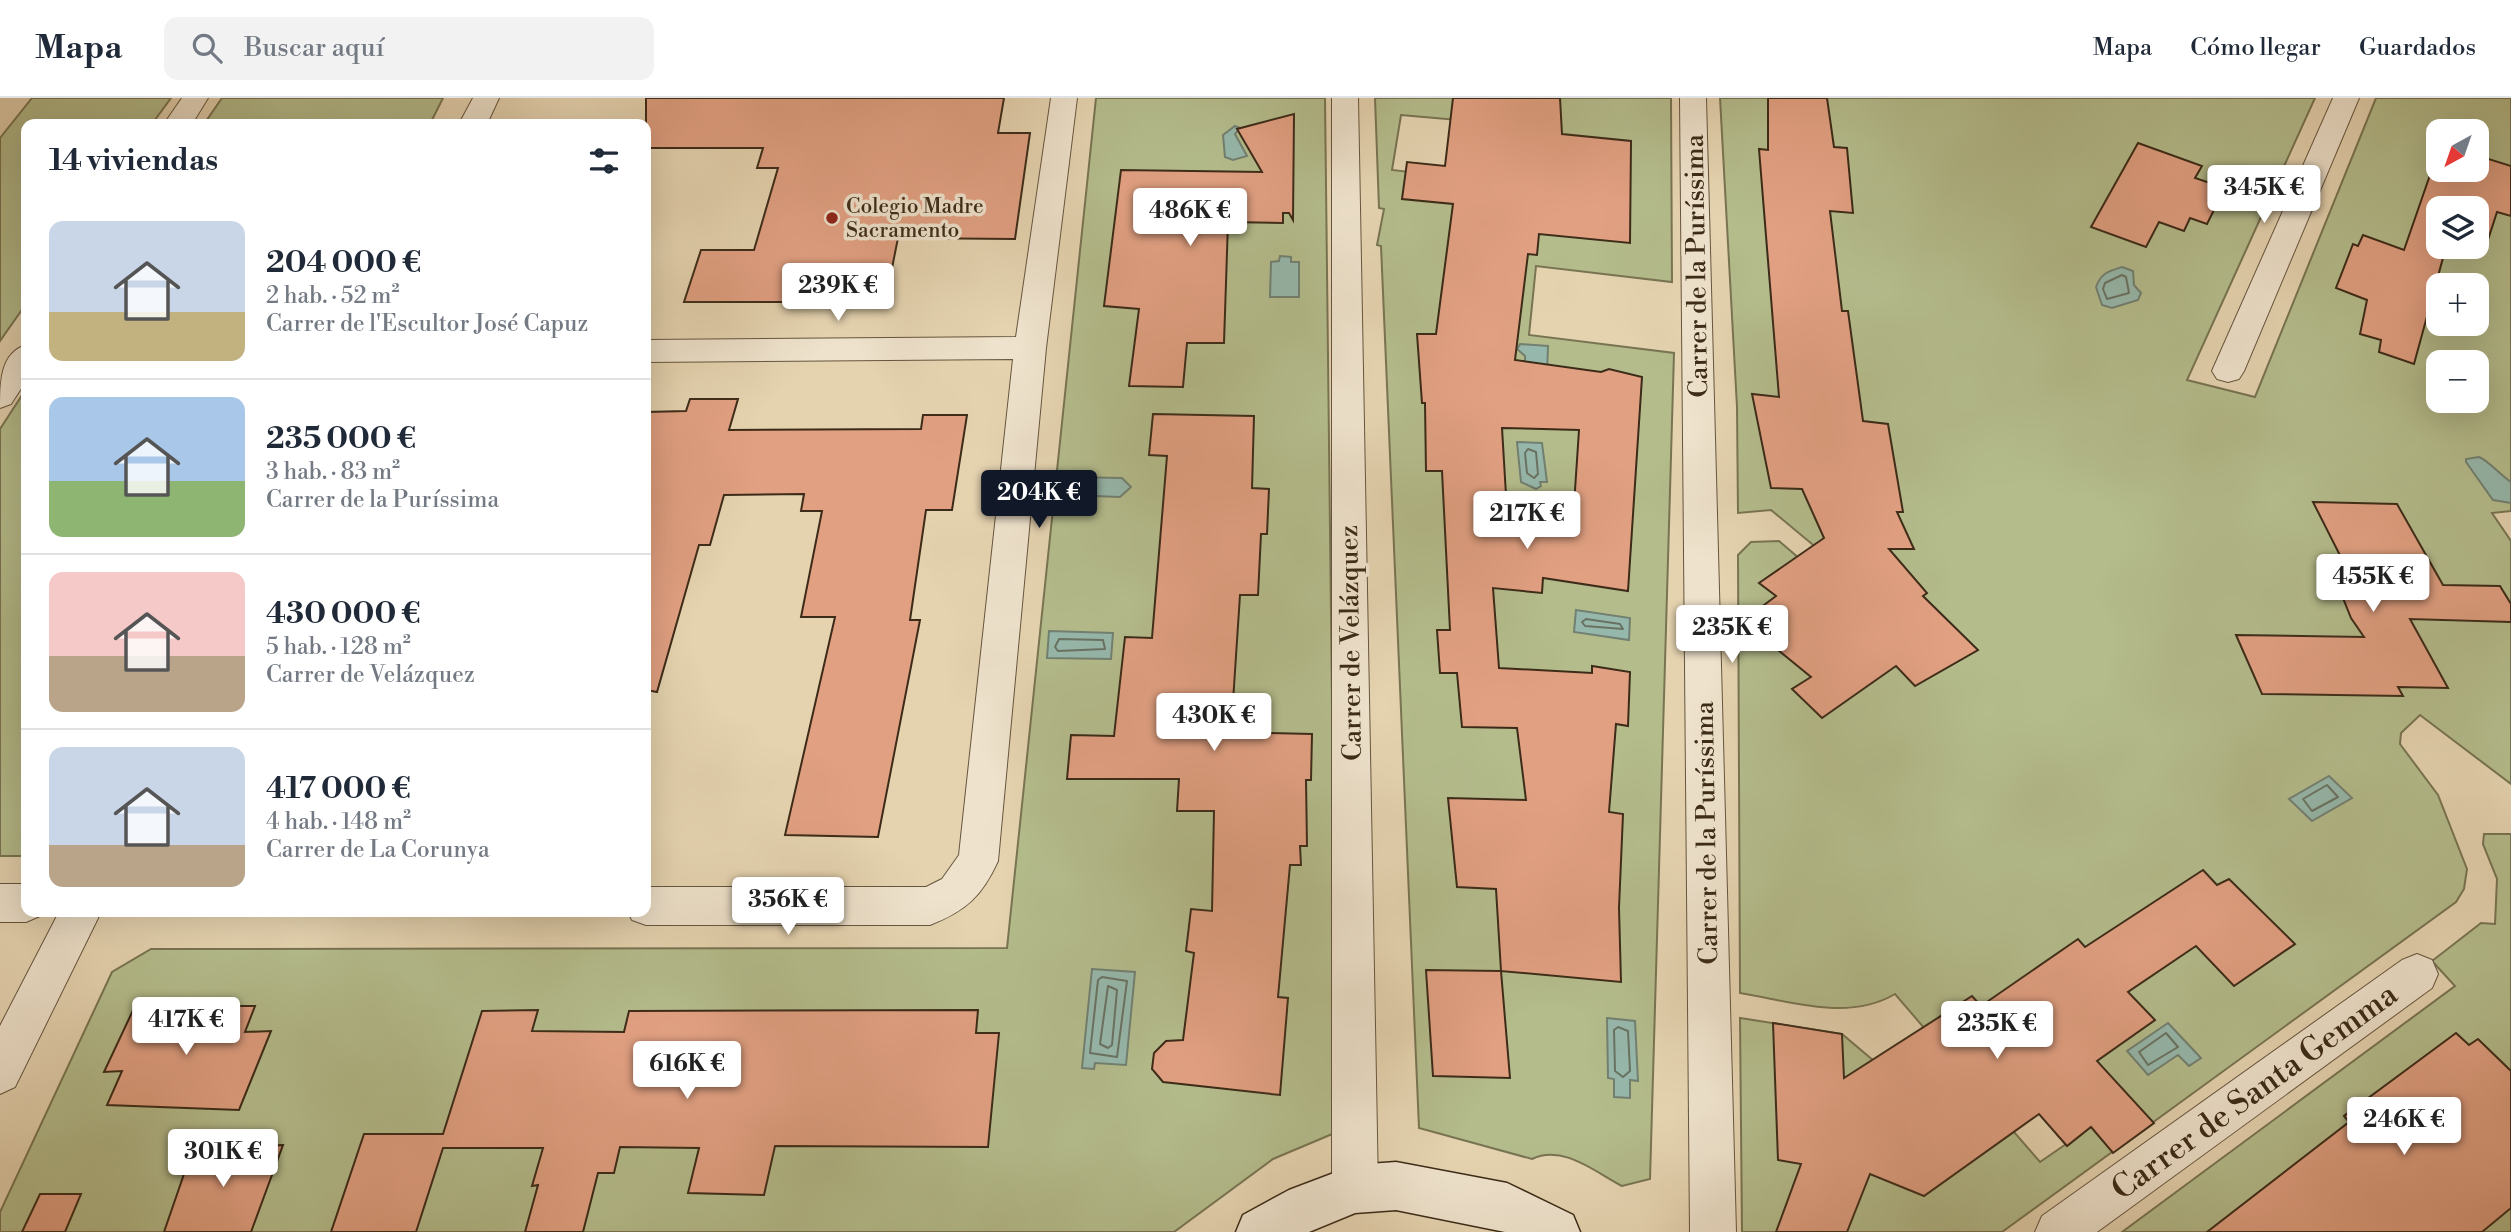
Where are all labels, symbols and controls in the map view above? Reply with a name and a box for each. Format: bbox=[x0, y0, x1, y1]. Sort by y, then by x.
search box bbox=[164, 17, 654, 80]
text: Mapa bbox=[35, 28, 122, 69]
icon: search bbox=[188, 29, 226, 67]
text: Buscar aquí bbox=[244, 32, 384, 64]
text: Mapa bbox=[2093, 33, 2152, 63]
text: Cómo llegar bbox=[2190, 33, 2321, 63]
text: Guardados bbox=[2359, 33, 2476, 63]
north arrow bbox=[2426, 119, 2488, 182]
map controls bbox=[2426, 119, 2489, 413]
street label: Carrer de la Puríssima bbox=[1679, 133, 1715, 398]
text: 14 viviendas bbox=[49, 142, 218, 180]
icon: filters bbox=[585, 142, 623, 180]
pin: 345K € bbox=[2207, 166, 2321, 225]
text: 345K € bbox=[2223, 174, 2305, 202]
pin: 486K € bbox=[1133, 188, 1247, 248]
place label: Colegio Madre Sacramento bbox=[846, 194, 984, 244]
button: layers bbox=[2426, 196, 2489, 259]
text: 486K € bbox=[1149, 197, 1231, 225]
marker: Colegio Madre Sacramento bbox=[824, 210, 840, 226]
text: 204 000 € bbox=[266, 244, 421, 282]
icon: home bbox=[105, 249, 189, 333]
pin: 239K € bbox=[781, 264, 895, 323]
text: 239K € bbox=[798, 272, 878, 300]
button: + bbox=[2426, 273, 2489, 336]
text: 2 hab. · 52 m² bbox=[266, 282, 400, 310]
text: Carrer de l'Escultor José Capuz bbox=[266, 310, 588, 338]
button: − bbox=[2426, 350, 2489, 413]
text: 235 000 € bbox=[266, 420, 416, 458]
icon: home bbox=[105, 425, 189, 509]
text: 3 hab. · 83 m² bbox=[266, 458, 400, 486]
pin: 204K € bbox=[982, 470, 1096, 530]
text: 204K € bbox=[997, 479, 1081, 507]
text: Carrer de la Puríssima bbox=[266, 486, 499, 514]
pin: 217K € bbox=[1470, 491, 1584, 551]
text: 217K € bbox=[1489, 500, 1565, 528]
street label: Carrer de Velázquez bbox=[1333, 525, 1369, 761]
pin: 455K € bbox=[2316, 554, 2430, 614]
text: 455K € bbox=[2332, 563, 2414, 591]
text: 430 000 € bbox=[266, 595, 421, 633]
icon: home bbox=[105, 600, 189, 684]
pin: 235K € bbox=[1675, 606, 1789, 665]
text: 235K € bbox=[1692, 614, 1772, 642]
text: 5 hab. · 128 m² bbox=[266, 633, 411, 661]
text: Carrer de Velázquez bbox=[266, 661, 475, 689]
pin: 430K € bbox=[1157, 694, 1271, 753]
street label: Carrer de la Puríssima bbox=[1689, 700, 1725, 965]
text: 430K € bbox=[1172, 702, 1256, 730]
text: 417 000 € bbox=[266, 770, 411, 808]
icon: home bbox=[105, 775, 189, 859]
text: 4 hab. · 148 m² bbox=[266, 808, 411, 836]
text: Carrer de La Corunya bbox=[266, 836, 490, 864]
pin: 356K € bbox=[731, 878, 845, 937]
text: 356K € bbox=[748, 886, 828, 914]
street label: Carrer de Santa Gemma bbox=[2104, 974, 2406, 1209]
pin: 417K € bbox=[129, 998, 243, 1057]
pin: 235K € bbox=[1940, 1002, 2054, 1061]
text: 417K € bbox=[148, 1006, 224, 1034]
text: 235K € bbox=[1957, 1010, 2037, 1038]
pin: 616K € bbox=[630, 1042, 744, 1101]
text: 616K € bbox=[649, 1050, 725, 1078]
pin: 246K € bbox=[2347, 1098, 2461, 1157]
text: 246K € bbox=[2363, 1106, 2445, 1134]
pin: 301K € bbox=[166, 1130, 280, 1189]
text: 301K € bbox=[184, 1138, 262, 1166]

